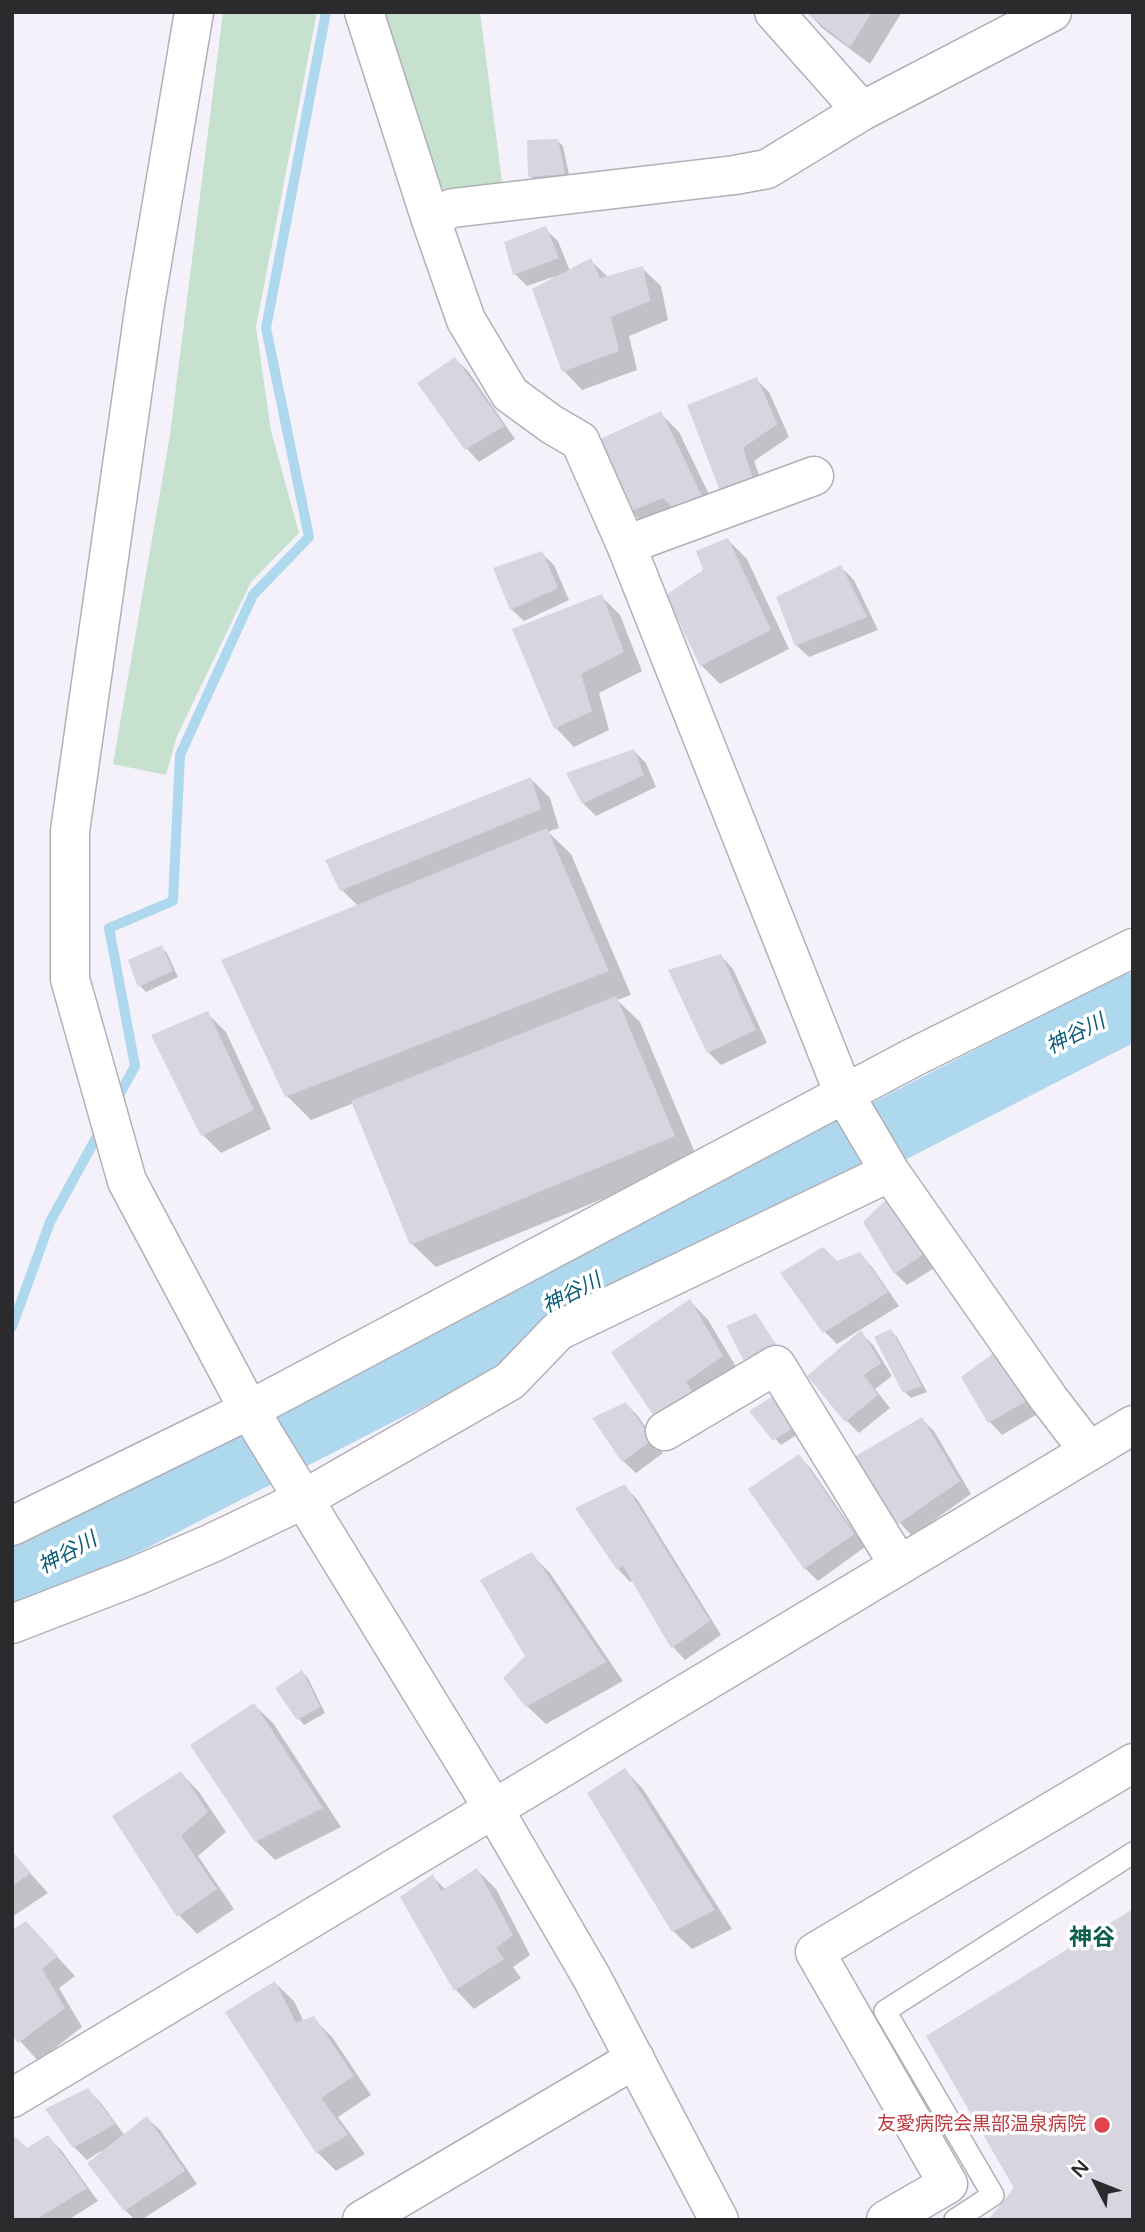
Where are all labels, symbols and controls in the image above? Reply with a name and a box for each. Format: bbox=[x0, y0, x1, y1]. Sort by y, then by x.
water label: 神谷川 bbox=[1042, 1009, 1110, 1061]
water label: 神谷川 bbox=[538, 1268, 606, 1320]
water label: 神谷川 bbox=[34, 1528, 102, 1580]
district label: 神谷 bbox=[1069, 1925, 1115, 1953]
place label: 友愛病院会黒部温泉病院 bbox=[877, 2114, 1086, 2136]
marker: 友愛病院会黒部温泉病院 bbox=[1092, 2115, 1112, 2135]
north arrow bbox=[1061, 2148, 1131, 2218]
text: N bbox=[1067, 2156, 1094, 2182]

